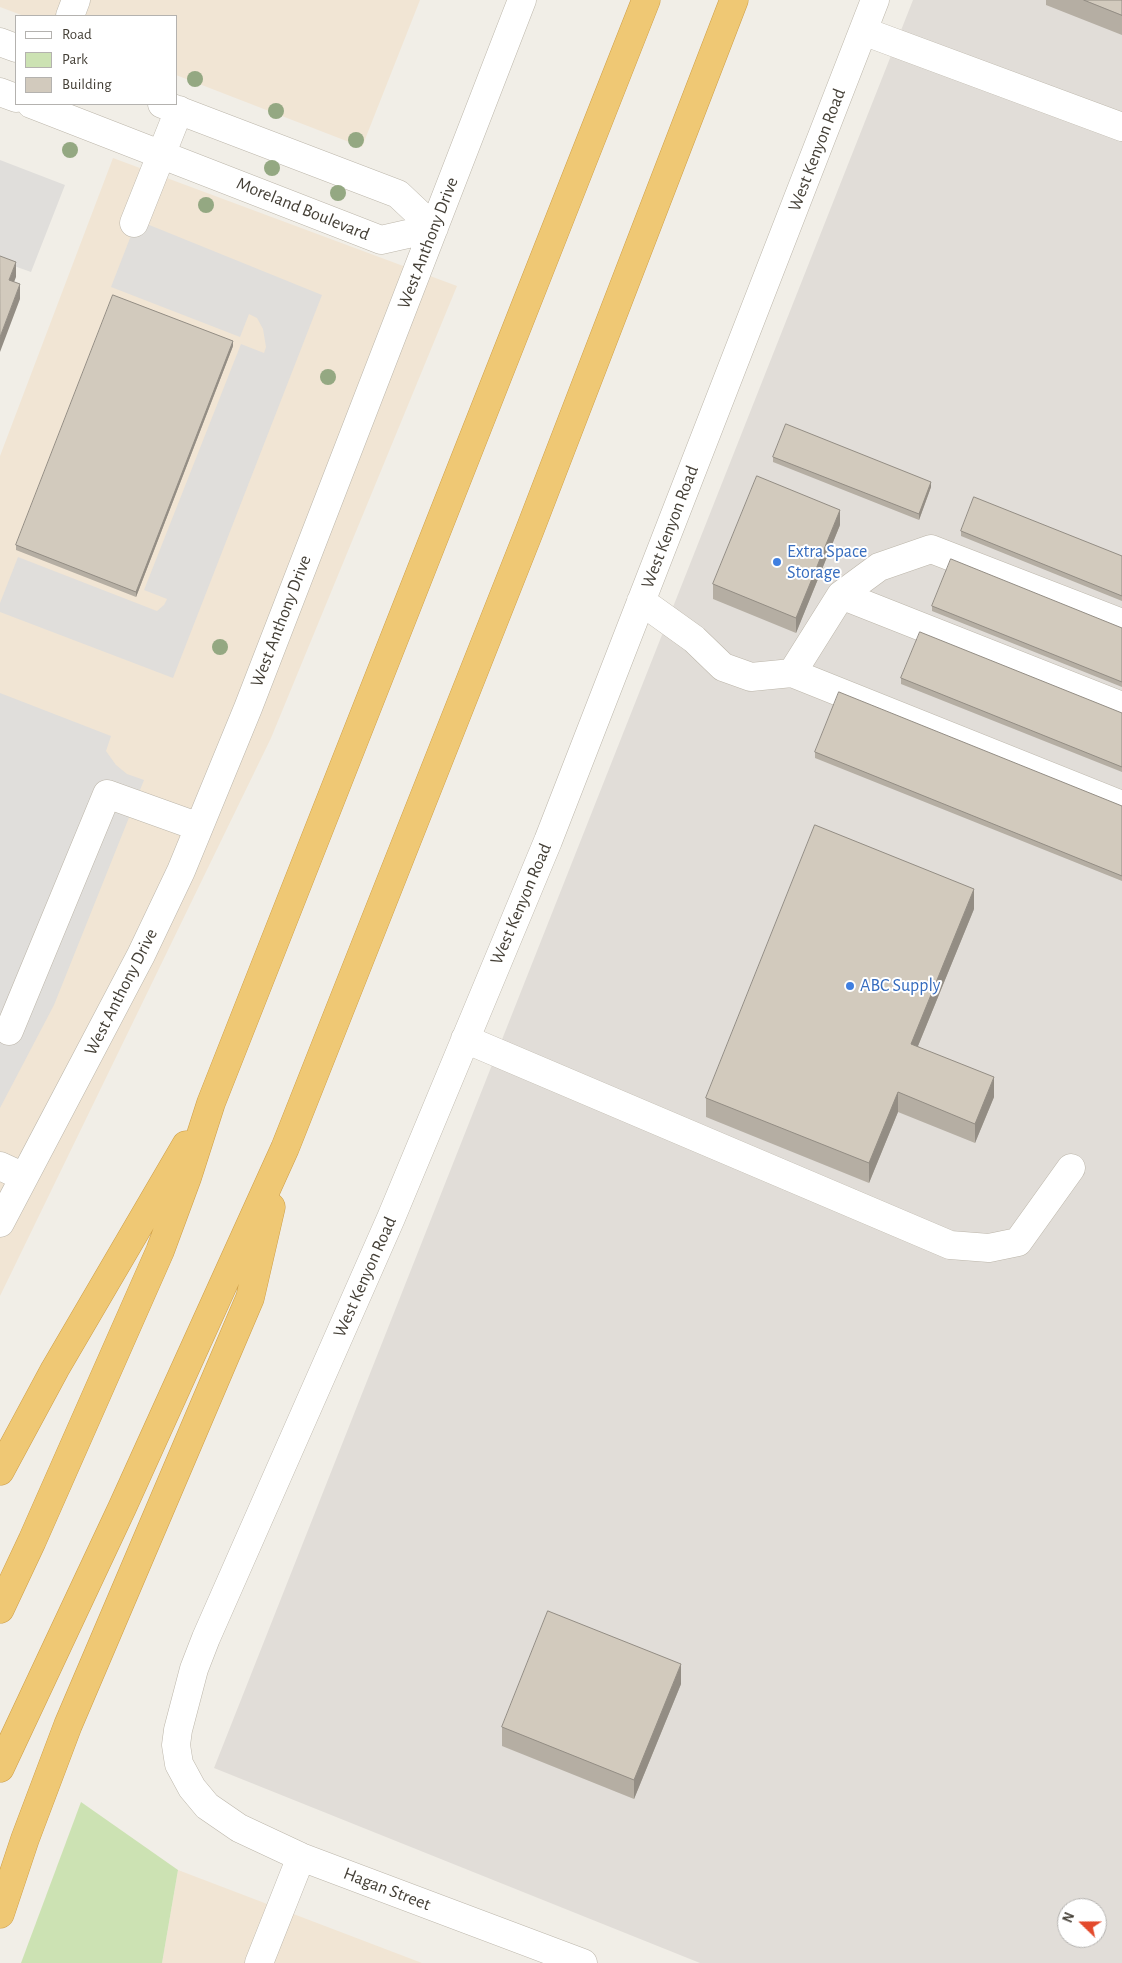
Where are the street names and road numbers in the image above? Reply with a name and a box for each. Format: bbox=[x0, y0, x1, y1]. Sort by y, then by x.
street label: West Kenyon Road bbox=[784, 86, 850, 214]
street label: Moreland Boulevard bbox=[233, 172, 373, 246]
street label: West Anthony Drive bbox=[393, 174, 463, 312]
street label: West Kenyon Road bbox=[637, 463, 703, 591]
street label: West Anthony Drive bbox=[246, 552, 316, 690]
street label: West Kenyon Road bbox=[486, 840, 556, 968]
street label: West Anthony Drive bbox=[80, 925, 162, 1059]
street label: West Kenyon Road bbox=[329, 1213, 401, 1341]
street label: Hagan Street bbox=[340, 1863, 434, 1915]

